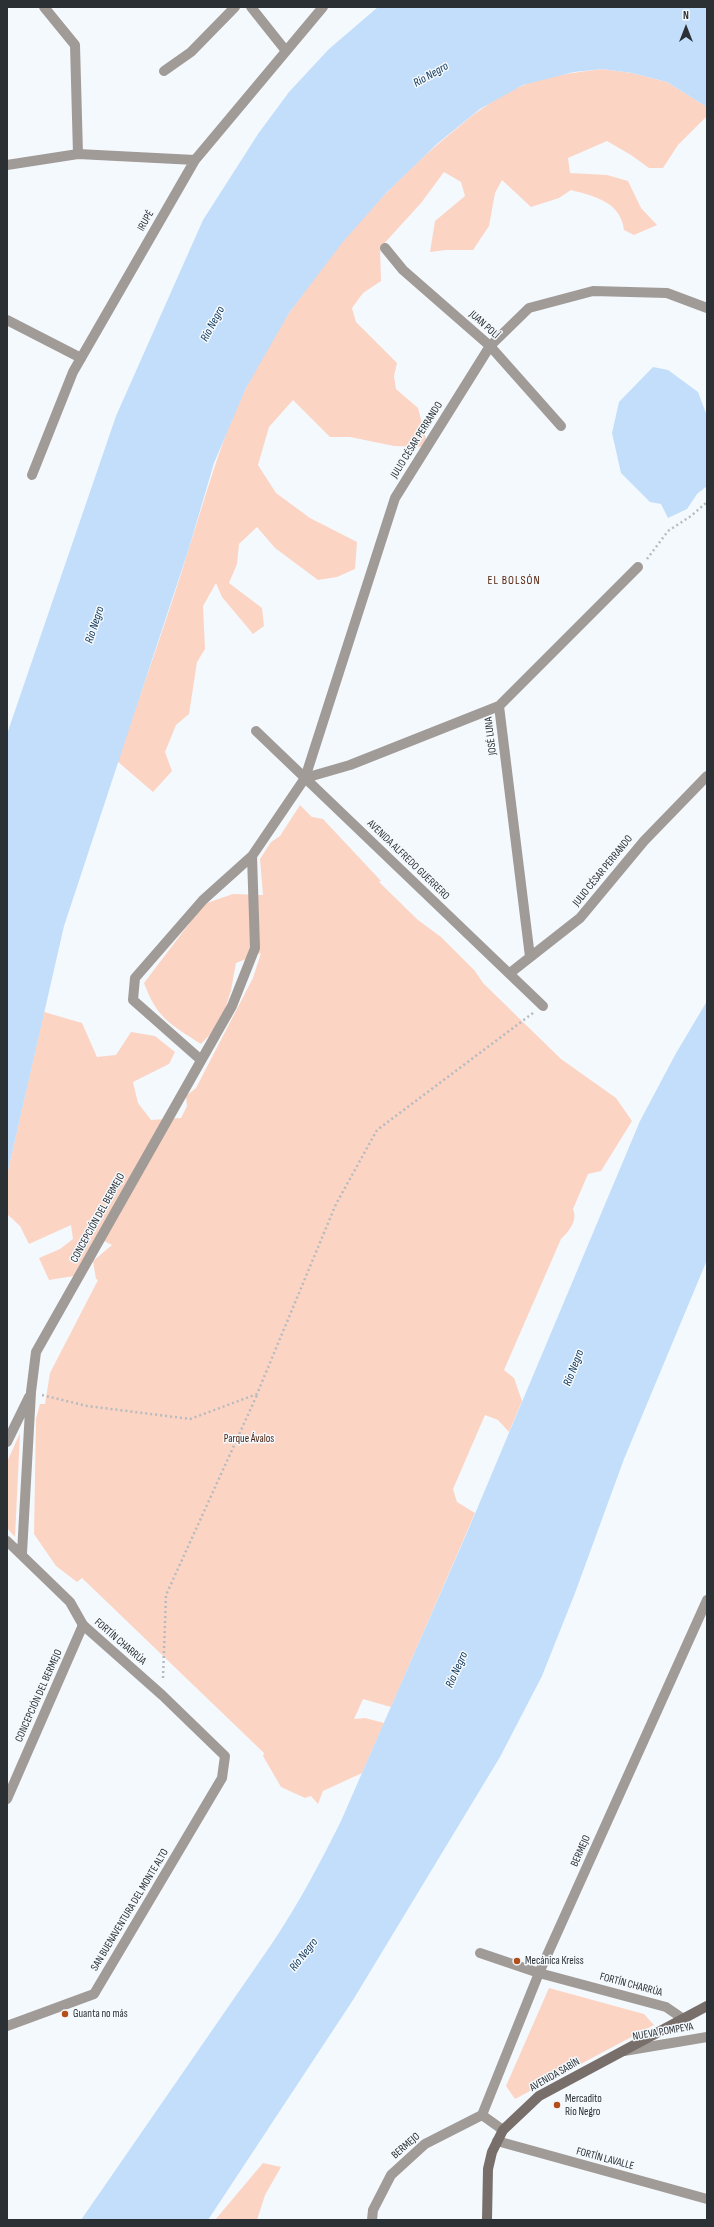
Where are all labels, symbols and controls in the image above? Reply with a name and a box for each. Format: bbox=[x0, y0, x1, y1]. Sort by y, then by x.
north arrow bbox=[666, 8, 706, 48]
text: N bbox=[683, 9, 689, 22]
water label: Río Negro bbox=[411, 59, 451, 91]
street label: IRUPÉ bbox=[135, 208, 157, 234]
water label: Río Negro bbox=[198, 304, 228, 344]
street label: JUAN POLÍ bbox=[466, 308, 502, 342]
street label: JULIO CÉSAR PERRANDO bbox=[388, 399, 446, 481]
district label: EL BOLSÓN bbox=[487, 574, 541, 588]
water label: Río Negro bbox=[82, 605, 108, 645]
street label: JOSÉ LUNA bbox=[482, 716, 500, 756]
street label: AVENIDA ALFREDO GUERRERO bbox=[364, 817, 452, 903]
street label: JULIO CÉSAR PERRANDO bbox=[570, 833, 636, 909]
street label: CONCEPCIÓN DEL BERMEJO bbox=[68, 1171, 128, 1265]
water label: Río Negro bbox=[560, 1348, 588, 1388]
park label: Parque Ávalos bbox=[224, 1432, 274, 1446]
street label: FORTÍN CHARRÚA bbox=[91, 1616, 149, 1668]
street label: CONCEPCIÓN DEL BERMEJO bbox=[13, 1648, 65, 1744]
water label: Río Negro bbox=[443, 1650, 471, 1690]
street label: BERMEJO bbox=[568, 1833, 594, 1869]
street label: SAN BUENAVENTURA DEL MONTE ALTO bbox=[88, 1847, 172, 1973]
water label: Río Negro bbox=[287, 1936, 321, 1974]
place label: Mecánica Kreiss bbox=[525, 1954, 584, 1968]
marker: Mecánica Kreiss bbox=[512, 1956, 522, 1966]
street label: FORTÍN CHARRÚA bbox=[598, 1970, 664, 2000]
place label: Guanta no más bbox=[73, 2007, 128, 2021]
marker: Guanta no más bbox=[60, 2009, 70, 2019]
street label: NUEVA POMPEYA bbox=[632, 2020, 694, 2044]
street label: AVENIDA SABÍN bbox=[528, 2055, 582, 2095]
place label: Mercadito Río Negro bbox=[565, 2092, 602, 2118]
marker: Mercadito Río Negro bbox=[552, 2100, 562, 2110]
street label: BERMEJO bbox=[389, 2130, 423, 2162]
street label: FORTÍN LAVALLE bbox=[575, 2145, 635, 2173]

